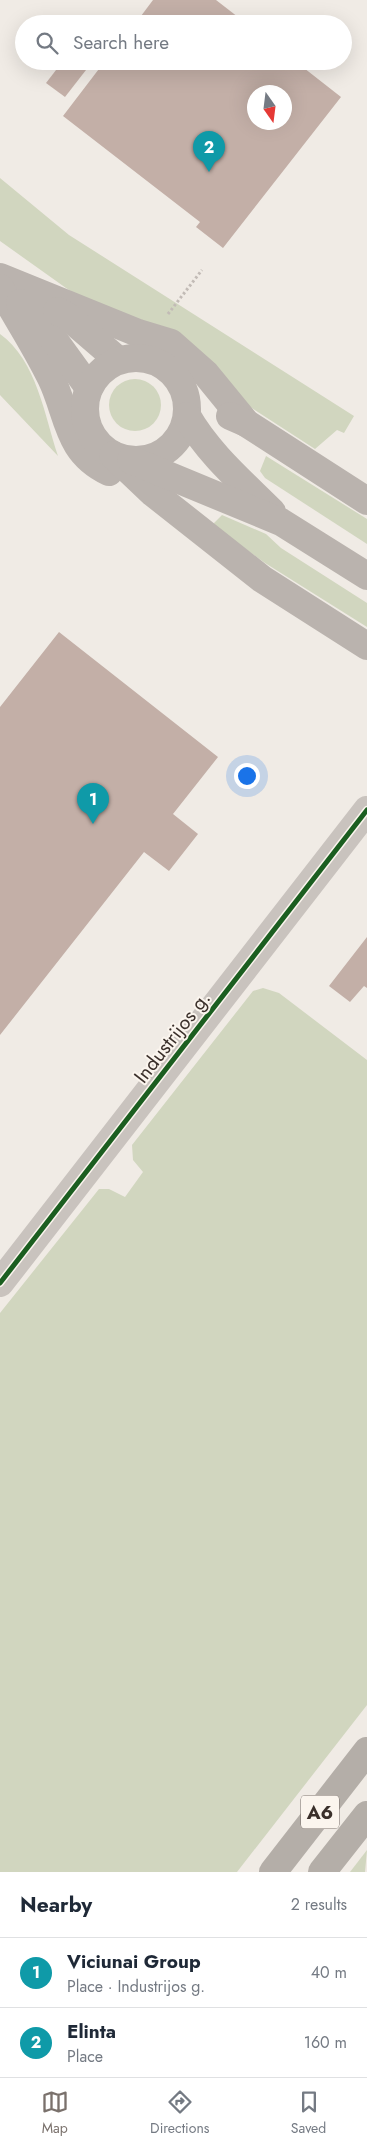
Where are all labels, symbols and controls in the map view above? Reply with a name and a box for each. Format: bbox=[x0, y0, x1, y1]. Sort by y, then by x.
search box bbox=[15, 15, 352, 70]
icon: search bbox=[33, 29, 61, 57]
text: Search here bbox=[73, 29, 169, 56]
north arrow bbox=[247, 85, 292, 130]
pin: 2 bbox=[193, 131, 225, 172]
your location bbox=[234, 763, 260, 789]
pin: 1 bbox=[77, 783, 109, 824]
street label: Industrijos g. bbox=[127, 985, 218, 1089]
road number: A6 bbox=[301, 1795, 339, 1828]
text: Nearby bbox=[20, 1890, 92, 1920]
text: 2 results bbox=[291, 1893, 347, 1916]
text: Viciunai Group bbox=[67, 1948, 201, 1975]
text: 1 bbox=[32, 1961, 40, 1984]
text: 40 m bbox=[311, 1961, 347, 1984]
text: Place · Industrijos g. bbox=[67, 1975, 205, 1998]
text: Elinta bbox=[67, 2018, 116, 2045]
text: 2 bbox=[31, 2031, 41, 2054]
text: 160 m bbox=[304, 2031, 347, 2054]
text: Place bbox=[67, 2045, 103, 2068]
tab: Map bbox=[41, 2088, 69, 2138]
tab: Directions bbox=[150, 2088, 209, 2138]
tab: Saved bbox=[291, 2088, 326, 2138]

